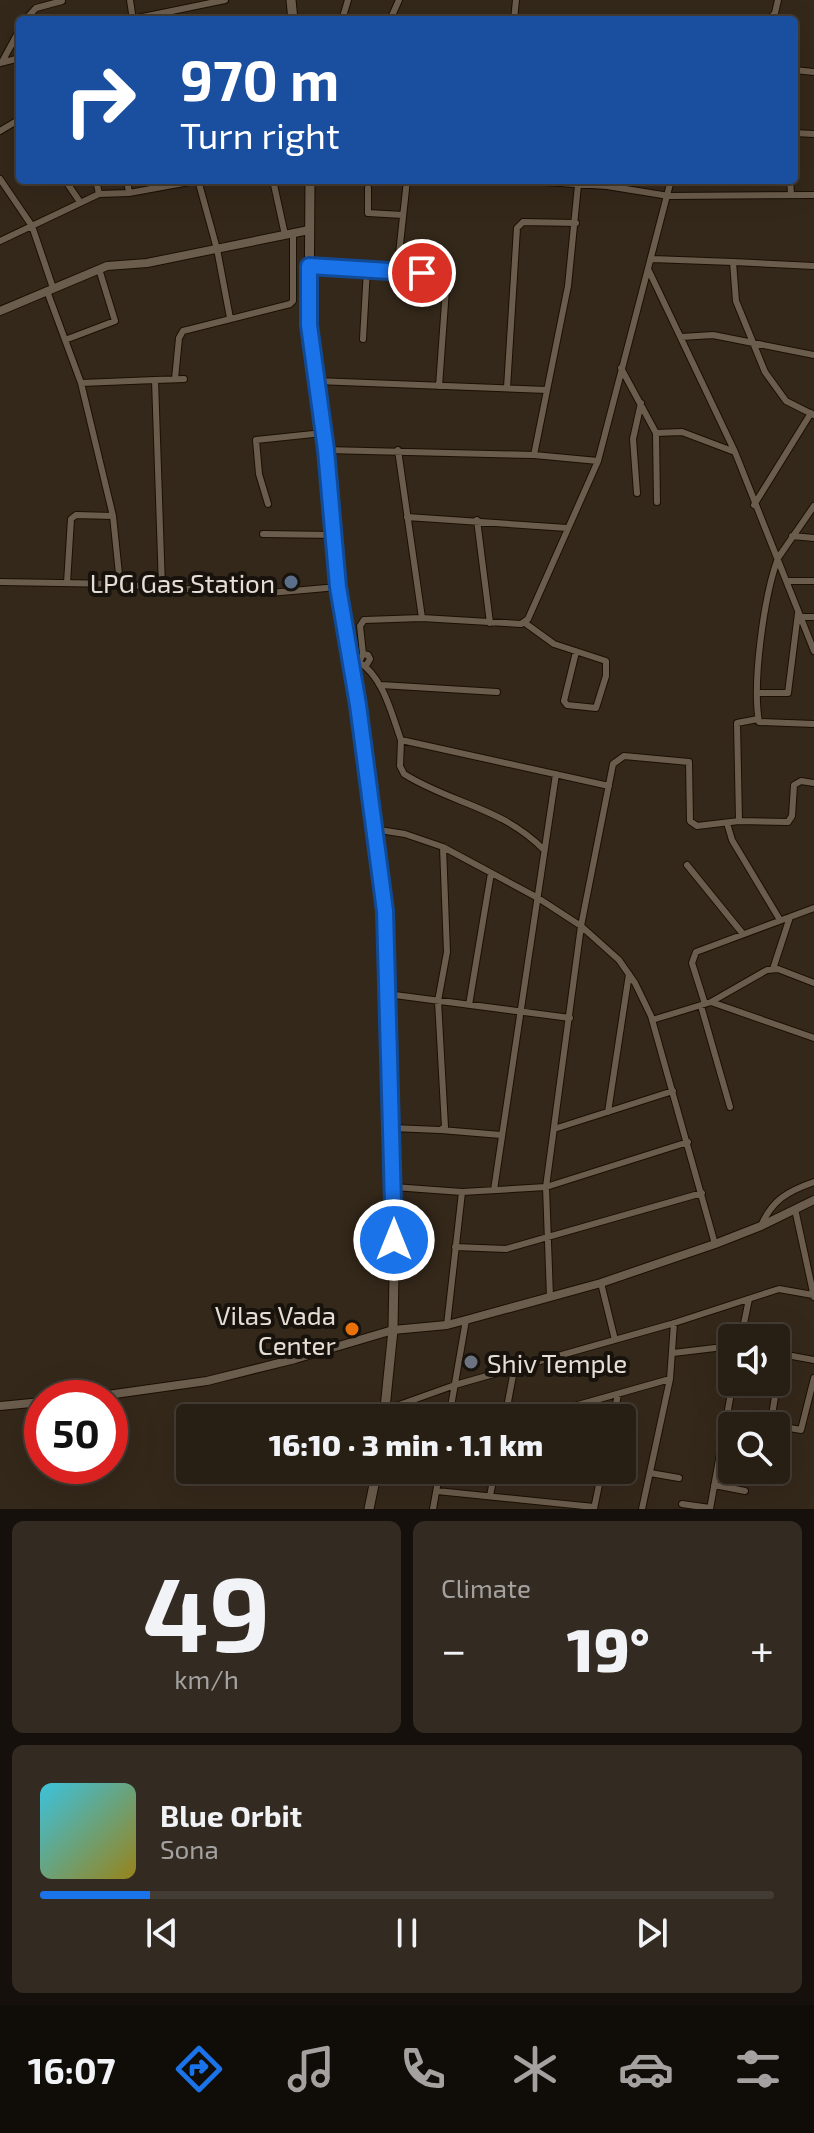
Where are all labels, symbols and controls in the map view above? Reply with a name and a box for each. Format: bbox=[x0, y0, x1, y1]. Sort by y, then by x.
text: 970 m bbox=[180, 45, 339, 112]
icon: right bbox=[48, 48, 152, 152]
text: Turn right bbox=[180, 113, 340, 156]
pin bbox=[388, 239, 456, 307]
icon: arrive bbox=[400, 251, 444, 295]
place label: LPG Gas Station bbox=[90, 567, 275, 598]
marker: LPG Gas Station bbox=[282, 573, 300, 591]
position arrow bbox=[352, 1198, 436, 1282]
place label: Vilas Vada Center bbox=[215, 1299, 336, 1360]
marker: Vilas Vada Center bbox=[343, 1320, 361, 1338]
map controls bbox=[718, 1324, 790, 1484]
button: sound bbox=[718, 1324, 790, 1396]
place label: Shiv Temple bbox=[487, 1347, 627, 1378]
marker: Shiv Temple bbox=[462, 1353, 480, 1371]
speed limit sign: 50 bbox=[24, 1380, 128, 1484]
button: search bbox=[718, 1412, 790, 1484]
text: 16:10 · 3 min · 1.1 km bbox=[269, 1426, 543, 1462]
text: 49 bbox=[143, 1548, 270, 1673]
text: Climate bbox=[441, 1572, 531, 1603]
text: 19° bbox=[567, 1612, 650, 1684]
text: − bbox=[441, 1622, 467, 1675]
text: + bbox=[750, 1622, 774, 1675]
text: km/h bbox=[174, 1663, 239, 1694]
text: Blue Orbit bbox=[160, 1797, 302, 1833]
text: Sona bbox=[160, 1833, 219, 1864]
icon: previous bbox=[140, 1911, 184, 1955]
icon: pause bbox=[385, 1911, 429, 1955]
icon: next bbox=[630, 1911, 674, 1955]
icon: directions bbox=[171, 2041, 227, 2097]
icon: music bbox=[283, 2041, 339, 2097]
icon: phone bbox=[395, 2041, 451, 2097]
icon: climate bbox=[507, 2041, 563, 2097]
icon: car bbox=[618, 2041, 674, 2097]
icon: filters bbox=[730, 2041, 786, 2097]
text: 16:07 bbox=[28, 2048, 116, 2091]

